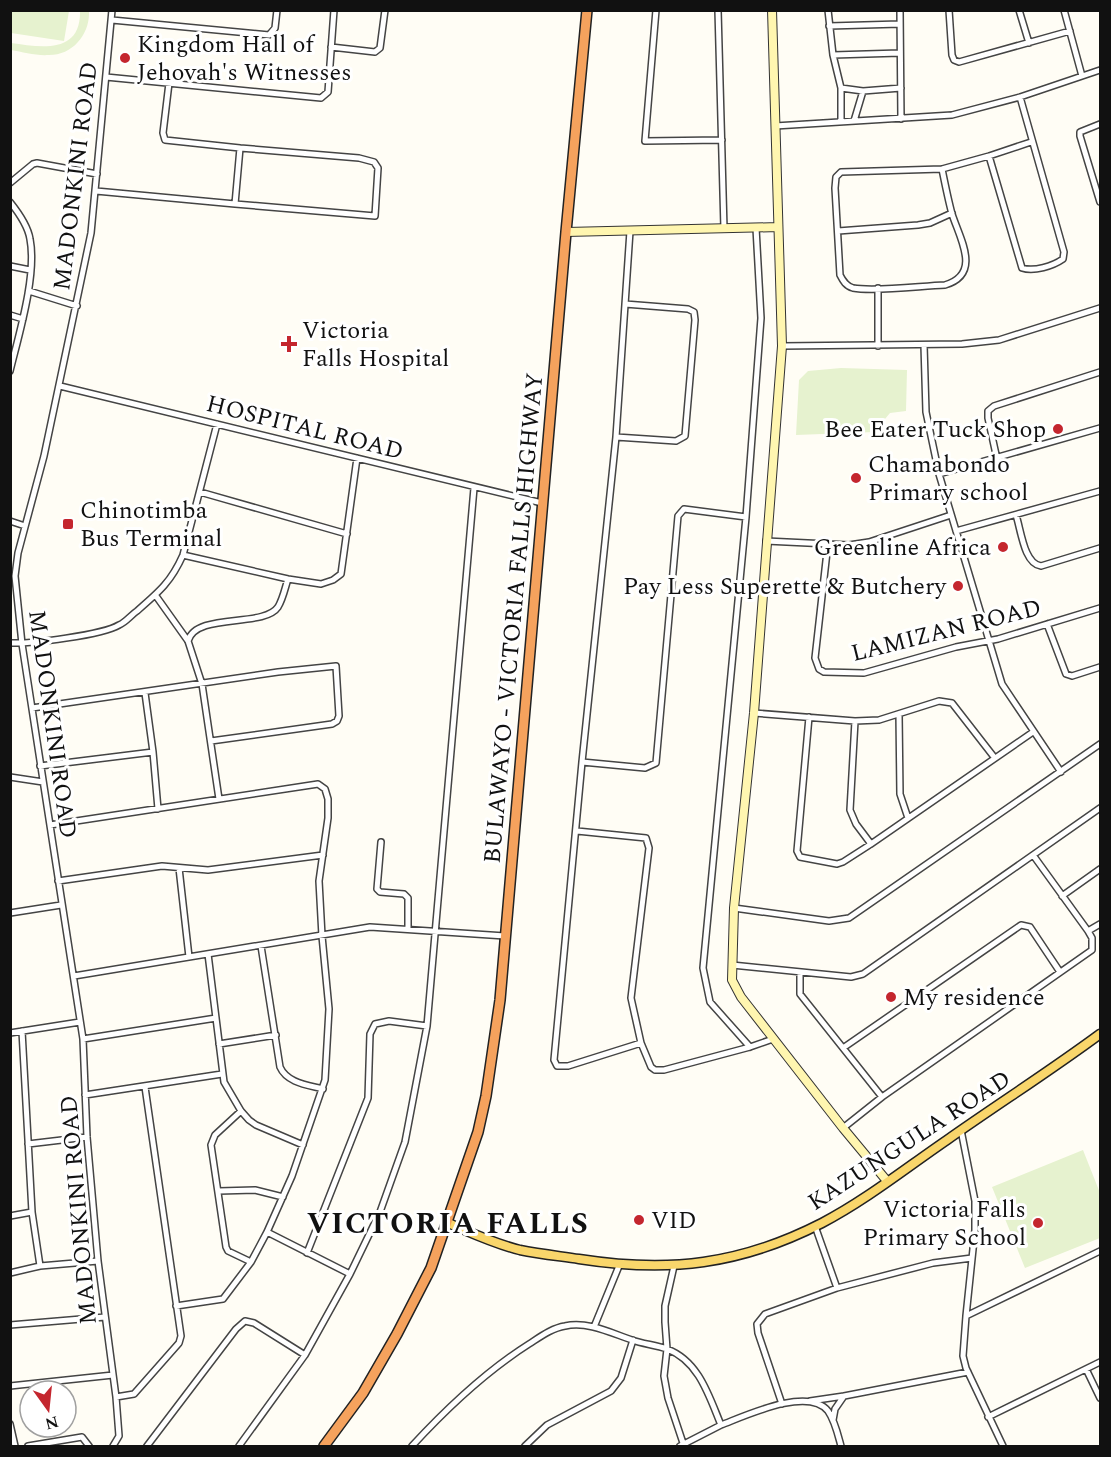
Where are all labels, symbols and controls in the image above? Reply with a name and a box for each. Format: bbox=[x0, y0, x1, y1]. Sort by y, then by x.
place label: Kingdom Hall of Jehovah's Witnesses bbox=[137, 27, 352, 91]
marker: Kingdom Hall of Jehovah's Witnesses bbox=[118, 51, 132, 65]
street label: MADONKINI ROAD bbox=[44, 60, 108, 293]
place label: Victoria Falls Hospital bbox=[302, 313, 449, 377]
marker: Victoria Falls Hospital bbox=[280, 335, 298, 353]
street label: BULAWAYO - VICTORIA FALLS HIGHWAY bbox=[475, 371, 553, 865]
street label: HOSPITAL ROAD bbox=[202, 386, 407, 470]
place label: Bee Eater Tuck Shop bbox=[824, 412, 1046, 448]
marker: Bee Eater Tuck Shop bbox=[1051, 422, 1065, 436]
place label: Chamabondo Primary school bbox=[868, 447, 1028, 511]
marker: Chamabondo Primary school bbox=[849, 471, 863, 485]
place label: Chinotimba Bus Terminal bbox=[80, 493, 222, 557]
marker: Chinotimba Bus Terminal bbox=[61, 517, 75, 531]
place label: Greenline Africa bbox=[814, 530, 991, 566]
marker: Greenline Africa bbox=[996, 540, 1010, 554]
place label: Pay Less Superette & Butchery bbox=[623, 569, 947, 605]
marker: Pay Less Superette & Butchery bbox=[951, 579, 965, 593]
street label: LAMIZAN ROAD bbox=[847, 590, 1045, 672]
street label: MADONKINI ROAD bbox=[18, 608, 86, 841]
place label: My residence bbox=[903, 980, 1045, 1016]
marker: My residence bbox=[884, 990, 898, 1004]
street label: KAZUNGULA ROAD bbox=[801, 1062, 1018, 1220]
street label: MADONKINI ROAD bbox=[51, 1094, 107, 1326]
place label: Victoria Falls Primary School bbox=[863, 1192, 1026, 1256]
district label: VICTORIA FALLS bbox=[307, 1201, 589, 1247]
place label: VID bbox=[651, 1203, 697, 1239]
marker: VID bbox=[632, 1213, 646, 1227]
marker: Victoria Falls Primary School bbox=[1031, 1216, 1045, 1230]
north arrow bbox=[18, 1379, 78, 1439]
text: N bbox=[42, 1409, 61, 1436]

